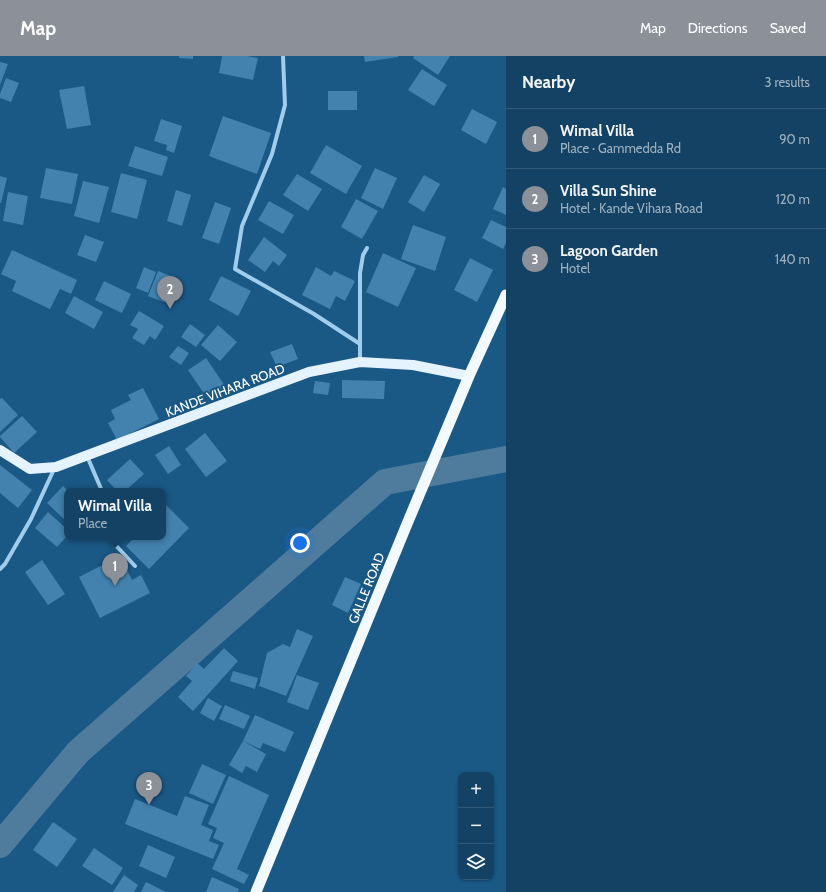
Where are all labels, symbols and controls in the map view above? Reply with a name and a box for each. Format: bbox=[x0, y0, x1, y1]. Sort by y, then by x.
text: Map bbox=[20, 17, 56, 40]
text: Map bbox=[640, 19, 666, 37]
text: Directions bbox=[688, 19, 748, 37]
text: Saved bbox=[770, 19, 806, 37]
text: Nearby bbox=[522, 72, 575, 92]
text: 3 results bbox=[764, 74, 810, 90]
text: Wimal Villa bbox=[560, 122, 634, 140]
text: 1 bbox=[533, 131, 537, 147]
text: 90 m bbox=[779, 131, 810, 147]
text: Place · Gammedda Rd bbox=[560, 140, 681, 156]
text: Villa Sun Shine bbox=[560, 182, 657, 200]
text: 2 bbox=[532, 191, 538, 207]
text: 120 m bbox=[776, 191, 810, 207]
text: Hotel · Kande Vihara Road bbox=[560, 200, 703, 216]
text: Lagoon Garden bbox=[560, 242, 658, 260]
text: 3 bbox=[531, 251, 539, 267]
text: 140 m bbox=[775, 251, 810, 267]
text: Hotel bbox=[560, 260, 590, 276]
pin: 2 bbox=[157, 276, 183, 309]
street label: KANDE VIHARA ROAD bbox=[163, 360, 287, 420]
popup bbox=[64, 488, 166, 540]
text: Wimal Villa bbox=[78, 497, 152, 515]
text: Place bbox=[78, 515, 107, 531]
your location bbox=[290, 533, 310, 553]
street label: GALLE ROAD bbox=[345, 550, 387, 626]
pin: 1 bbox=[102, 553, 128, 586]
pin: 3 bbox=[136, 772, 162, 805]
map controls bbox=[458, 772, 494, 880]
button: + bbox=[458, 772, 494, 808]
button: − bbox=[458, 808, 494, 844]
button: layers bbox=[458, 844, 494, 880]

